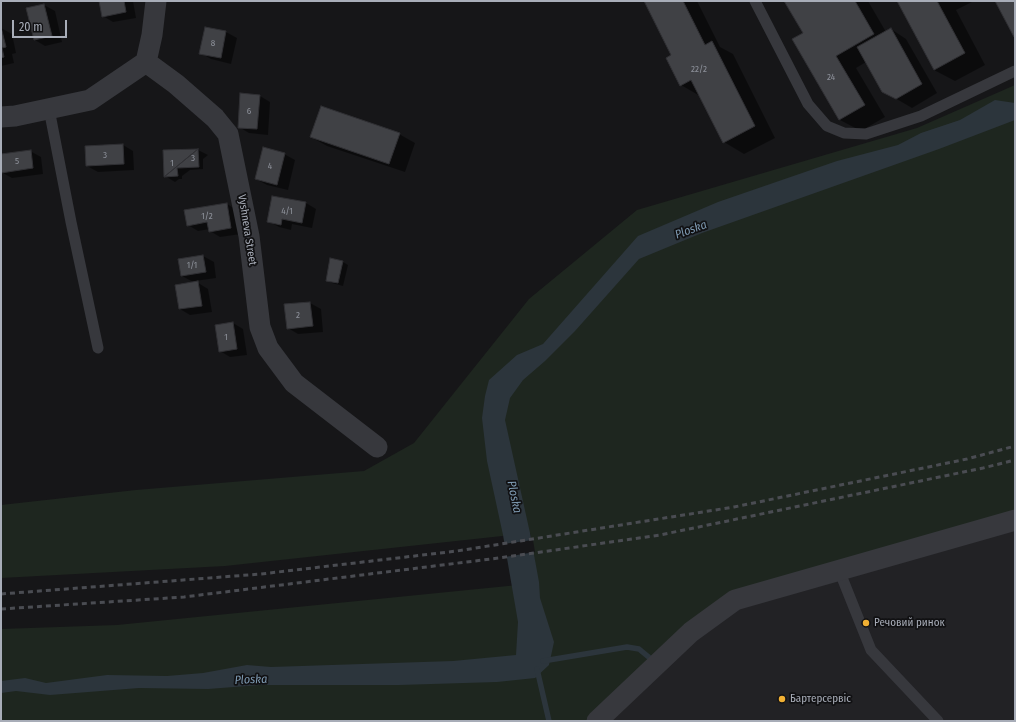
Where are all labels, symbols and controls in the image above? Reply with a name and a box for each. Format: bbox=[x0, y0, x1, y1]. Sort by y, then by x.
scale bar bbox=[14, 12, 69, 38]
text: 20 m bbox=[19, 20, 43, 34]
house number: 8 bbox=[211, 38, 215, 48]
house number: 22/2 bbox=[691, 64, 707, 74]
house number: 24 bbox=[827, 72, 835, 82]
house number: 6 bbox=[247, 106, 251, 116]
house number: 3 bbox=[103, 150, 107, 160]
house number: 3 bbox=[191, 153, 195, 163]
house number: 5 bbox=[15, 156, 19, 166]
house number: 1 bbox=[170, 158, 174, 168]
house number: 4 bbox=[268, 161, 272, 171]
street label: Vyshneva Street bbox=[235, 194, 259, 266]
house number: 4/1 bbox=[281, 206, 293, 216]
house number: 1/2 bbox=[201, 211, 213, 221]
water label: Ploska bbox=[673, 218, 709, 242]
house number: 1/1 bbox=[187, 260, 197, 270]
house number: 2 bbox=[296, 310, 300, 320]
house number: 1 bbox=[224, 332, 228, 342]
water label: Ploska bbox=[504, 480, 524, 514]
place label: Речовий ринок bbox=[874, 616, 945, 630]
marker: Речовий ринок bbox=[861, 618, 871, 628]
water label: Ploska bbox=[234, 672, 268, 688]
place label: Бартерсервіс bbox=[790, 692, 851, 706]
marker: Бартерсервіс bbox=[777, 694, 787, 704]

